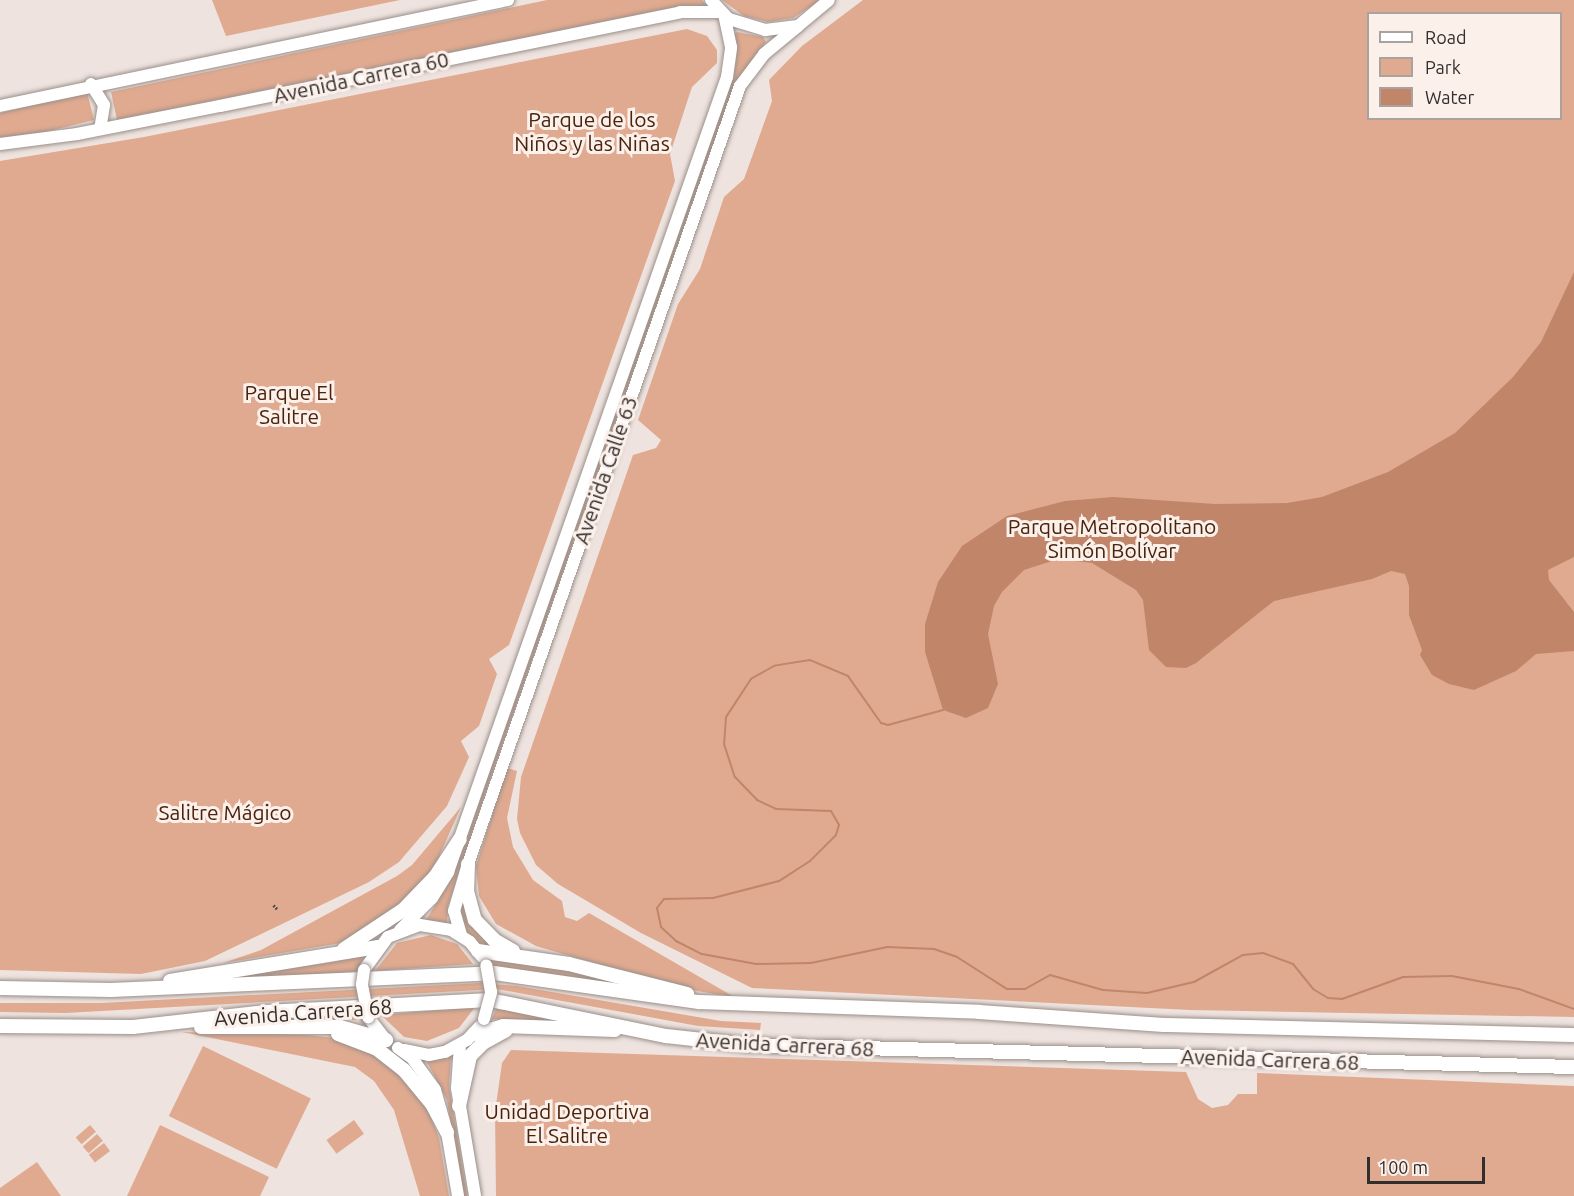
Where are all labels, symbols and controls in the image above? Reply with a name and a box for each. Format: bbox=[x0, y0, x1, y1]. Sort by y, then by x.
legend bbox=[1367, 12, 1562, 120]
text: Road bbox=[1425, 27, 1467, 47]
street label: Avenida Carrera 60 bbox=[271, 46, 451, 108]
text: Park bbox=[1425, 57, 1461, 77]
text: Water bbox=[1425, 87, 1474, 107]
park label: Parque de los Niños y las Niñas bbox=[514, 106, 670, 156]
park label: Parque El Salitre bbox=[244, 379, 334, 429]
street label: Avenida Calle 63 bbox=[568, 393, 642, 547]
park label: Parque Metropolitano Simón Bolívar bbox=[1008, 513, 1216, 563]
park label: Salitre Mágico bbox=[158, 799, 292, 825]
street label: Avenida Carrera 68 bbox=[213, 993, 393, 1031]
street label: Avenida Carrera 68 bbox=[695, 1027, 875, 1061]
street label: Avenida Carrera 68 bbox=[1180, 1043, 1360, 1075]
park label: Unidad Deportiva El Salitre bbox=[485, 1098, 649, 1148]
scale bar bbox=[1370, 1145, 1488, 1183]
text: 100 m bbox=[1378, 1157, 1428, 1177]

